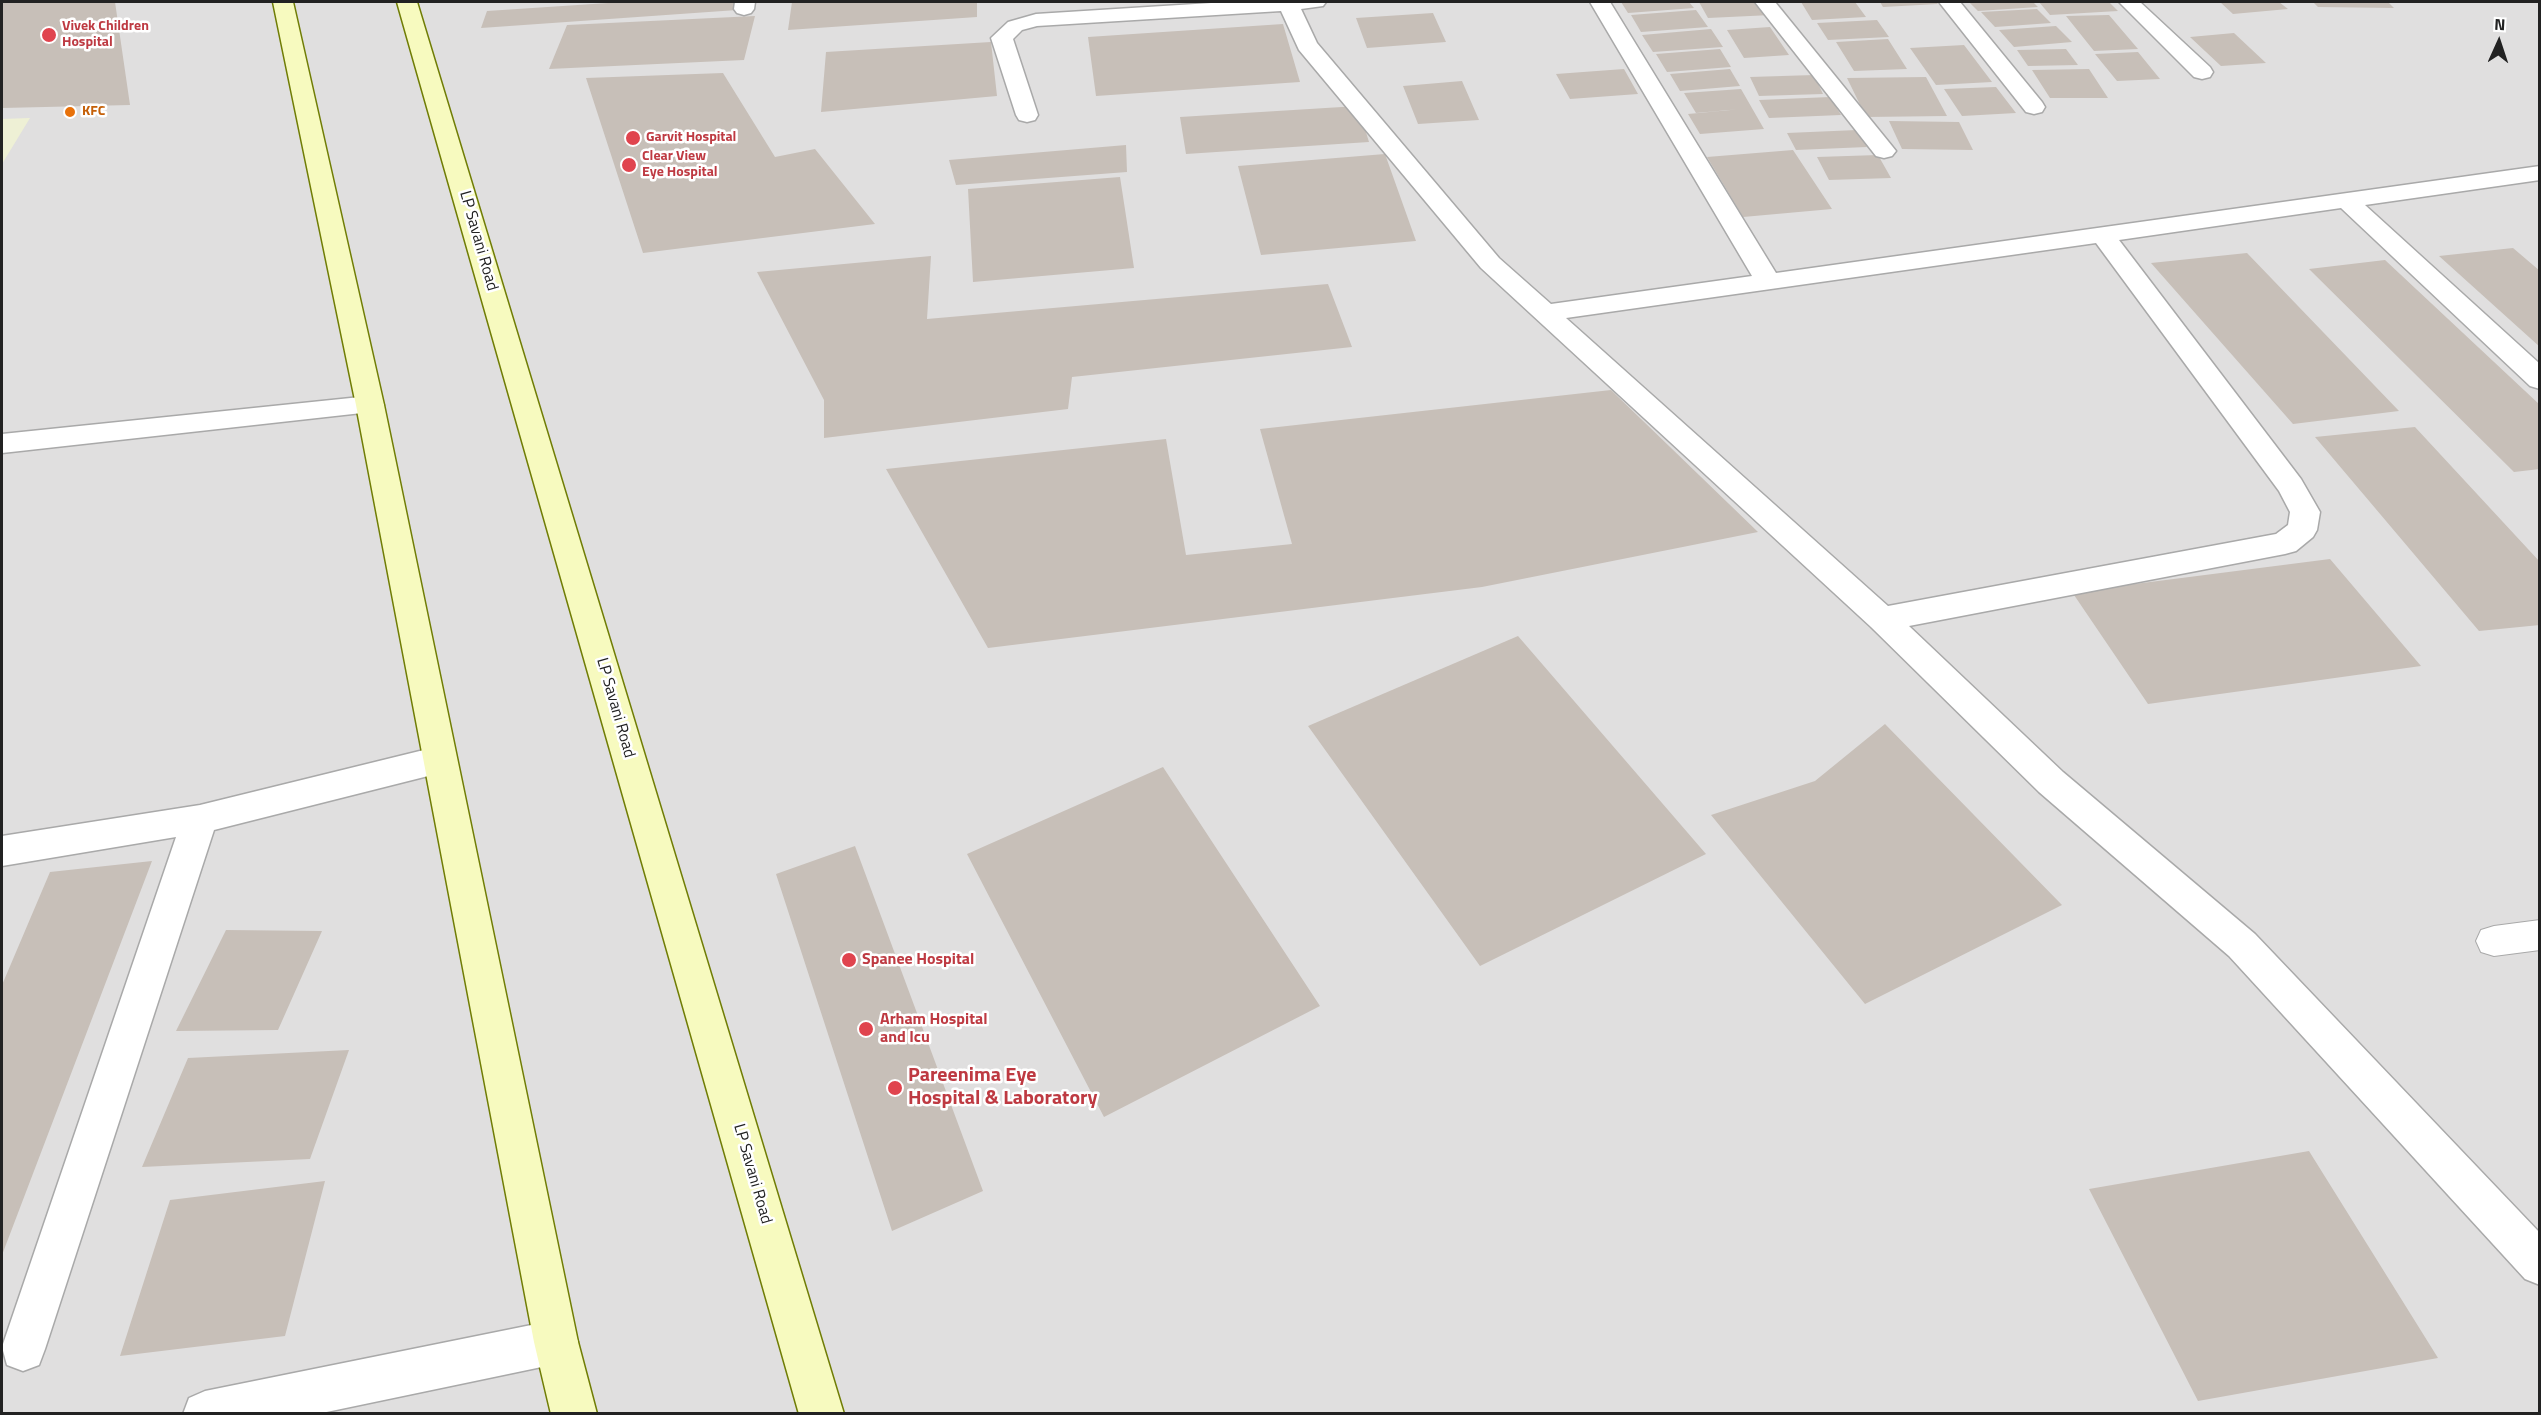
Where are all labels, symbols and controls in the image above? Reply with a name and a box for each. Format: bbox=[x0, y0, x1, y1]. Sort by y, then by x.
north arrow bbox=[2469, 12, 2529, 72]
text: N bbox=[2494, 12, 2506, 36]
place label: Vivek Children Hospital bbox=[62, 19, 149, 51]
marker: Vivek Children Hospital bbox=[40, 26, 58, 44]
place label: KFC bbox=[82, 104, 105, 120]
marker: KFC bbox=[63, 105, 77, 119]
marker: Garvit Hospital bbox=[624, 129, 642, 147]
place label: Garvit Hospital bbox=[646, 130, 736, 146]
place label: Clear View Eye Hospital bbox=[642, 149, 718, 182]
marker: Clear View Eye Hospital bbox=[620, 156, 638, 174]
street label: LP Savani Road bbox=[455, 189, 501, 293]
street label: LP Savani Road bbox=[592, 656, 638, 760]
place label: Spanee Hospital bbox=[862, 950, 974, 970]
marker: Spanee Hospital bbox=[840, 951, 858, 969]
place label: Arham Hospital and Icu bbox=[880, 1010, 988, 1048]
marker: Arham Hospital and Icu bbox=[857, 1020, 875, 1038]
place label: Pareenima Eye Hospital & Laboratory bbox=[908, 1064, 1097, 1111]
marker: Pareenima Eye Hospital & Laboratory bbox=[886, 1079, 904, 1097]
street label: LP Savani Road bbox=[729, 1122, 775, 1226]

